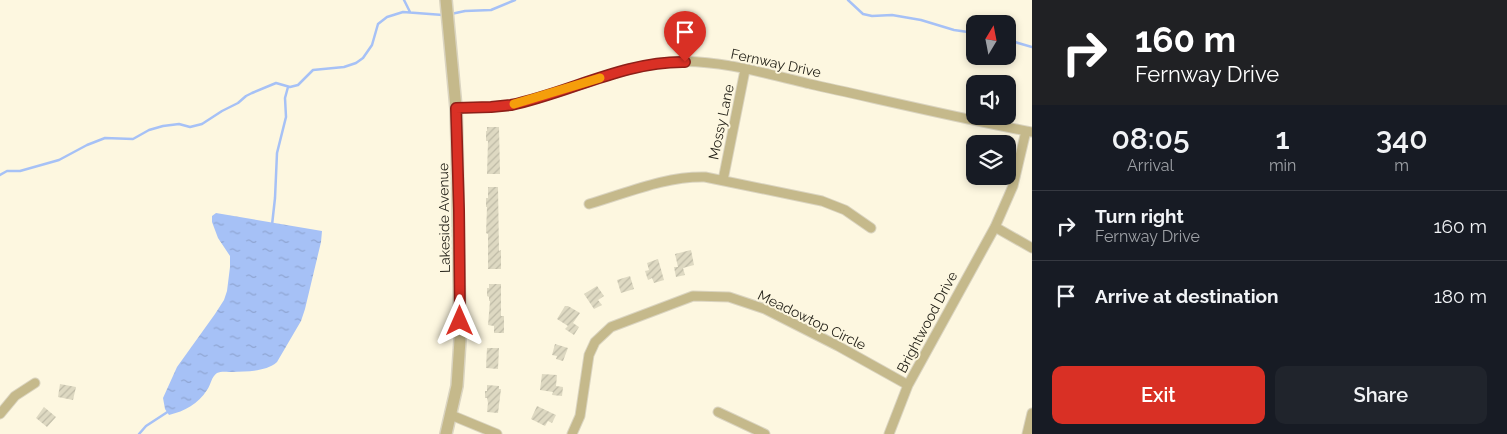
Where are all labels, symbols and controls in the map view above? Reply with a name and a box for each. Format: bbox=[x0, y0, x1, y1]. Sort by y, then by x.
pin bbox=[664, 11, 706, 62]
north arrow bbox=[966, 15, 1016, 65]
map controls bbox=[966, 15, 1016, 185]
icon: arrive bbox=[671, 18, 699, 46]
text: 160 m bbox=[1135, 19, 1236, 60]
icon: right bbox=[1052, 20, 1117, 85]
street label: Fernway Drive bbox=[729, 46, 823, 80]
text: Fernway Drive bbox=[1135, 61, 1279, 87]
button: sound bbox=[966, 75, 1016, 125]
street label: Mossy Lane bbox=[705, 83, 737, 161]
text: 08:05 bbox=[1111, 121, 1189, 156]
text: 1 bbox=[1276, 121, 1290, 156]
text: 340 bbox=[1376, 121, 1428, 156]
button: layers bbox=[966, 135, 1016, 185]
text: Arrival bbox=[1127, 156, 1174, 175]
text: min bbox=[1269, 156, 1296, 175]
text: m bbox=[1394, 156, 1409, 175]
street label: Lakeside Avenue bbox=[435, 163, 453, 273]
text: Turn right bbox=[1095, 205, 1184, 227]
icon: right bbox=[1052, 212, 1080, 240]
text: 160 m bbox=[1433, 215, 1487, 237]
text: Fernway Drive bbox=[1095, 227, 1200, 246]
street label: Brightwood Drive bbox=[894, 269, 960, 375]
icon: arrive bbox=[1052, 282, 1080, 310]
text: Arrive at destination bbox=[1095, 285, 1279, 307]
text: 180 m bbox=[1434, 285, 1487, 307]
street label: Meadowtop Circle bbox=[755, 287, 869, 353]
position arrow bbox=[433, 294, 485, 346]
button: Exit bbox=[1052, 366, 1265, 424]
button: Share bbox=[1275, 366, 1487, 424]

